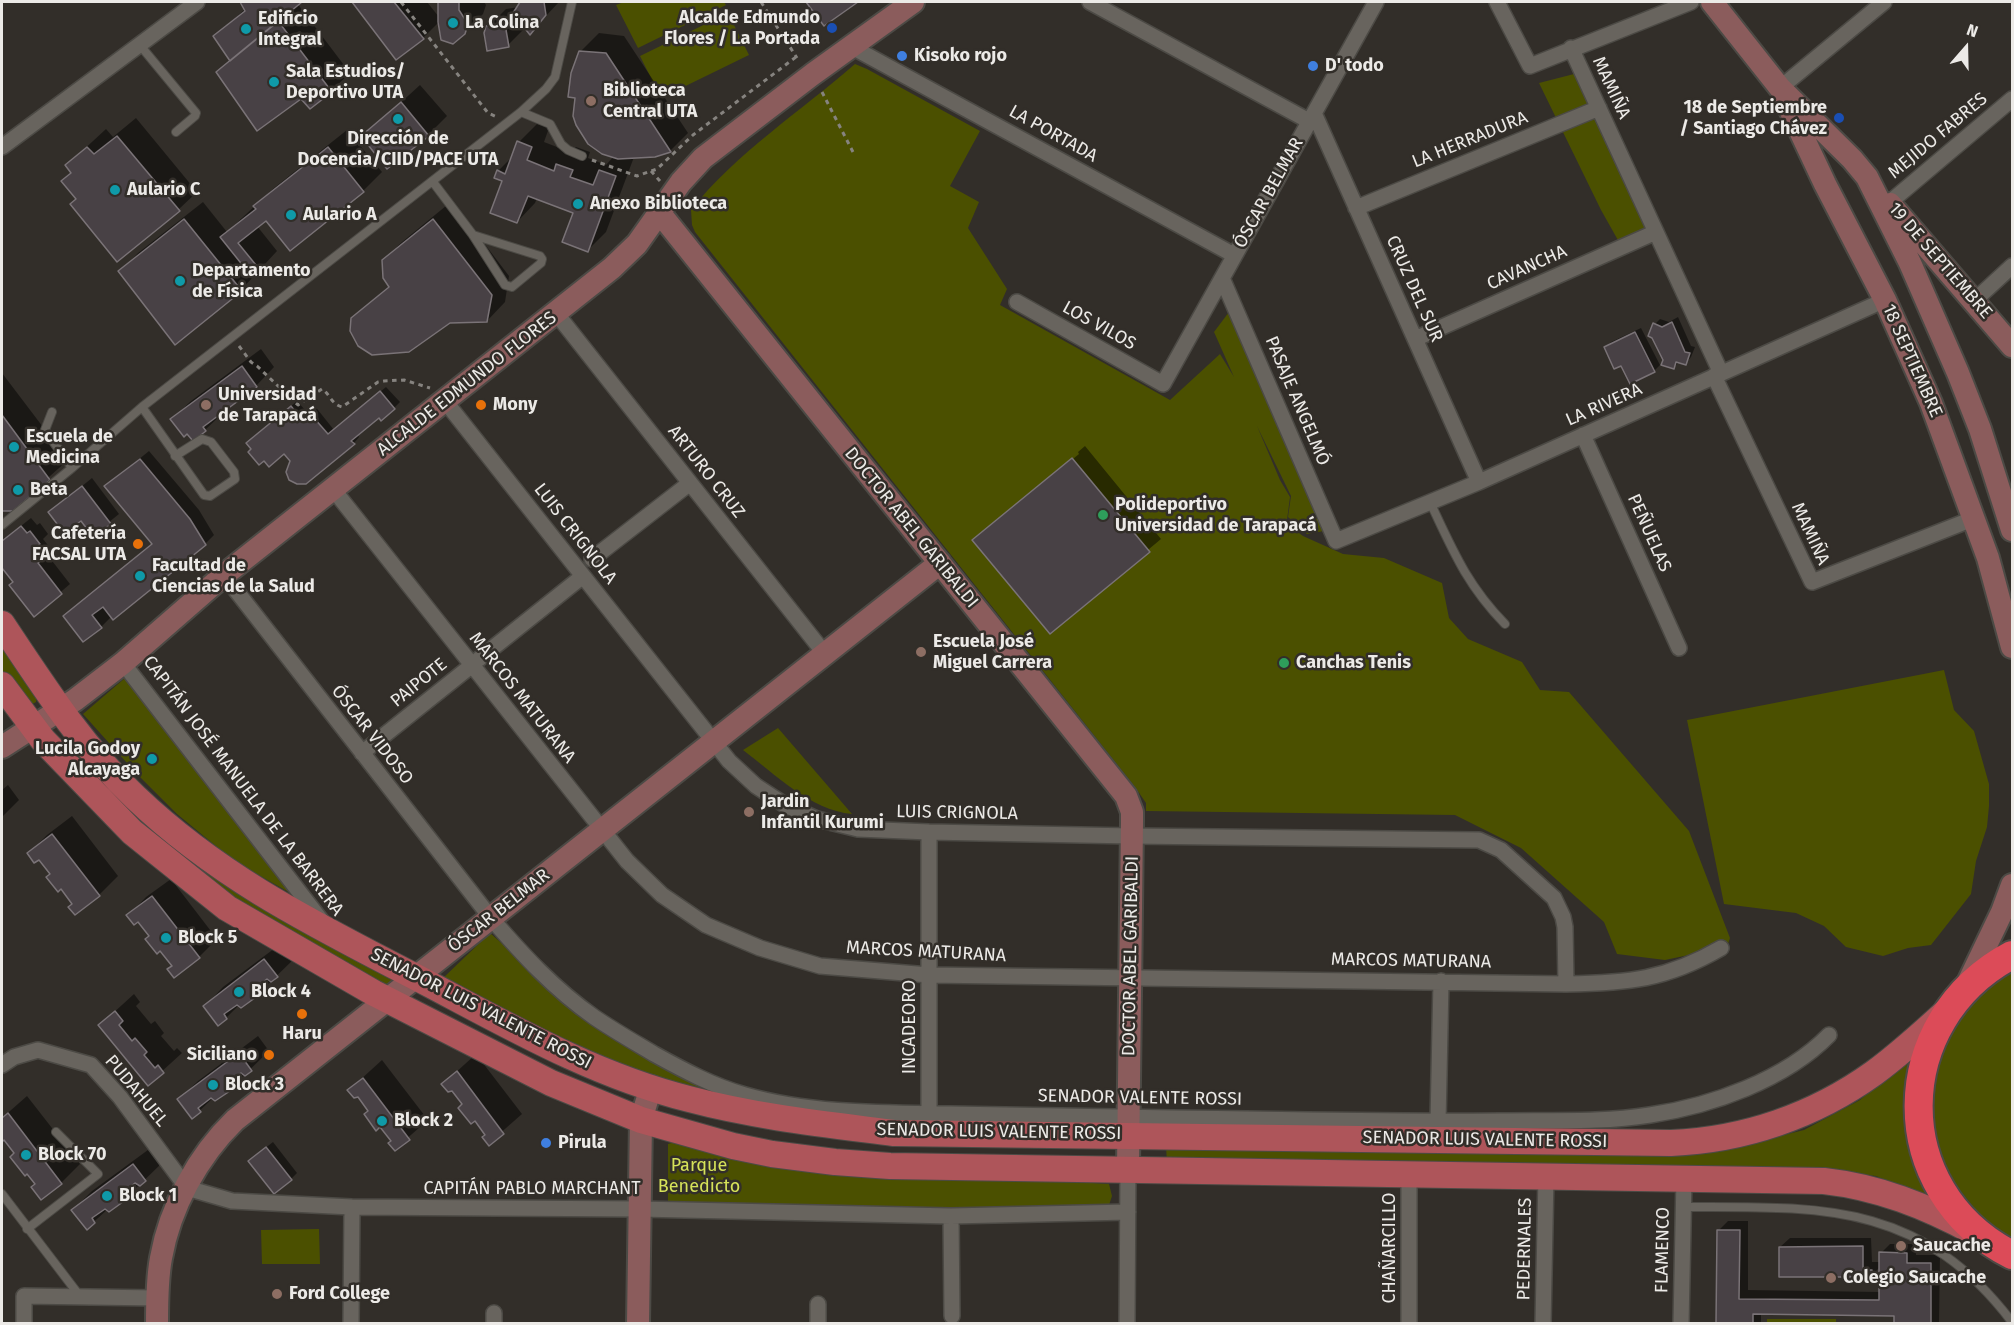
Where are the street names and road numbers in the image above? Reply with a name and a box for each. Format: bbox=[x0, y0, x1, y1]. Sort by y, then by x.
street label: MAMIÑA bbox=[1587, 53, 1635, 123]
street label: MEJIDO FABRES bbox=[1884, 88, 1992, 184]
street label: LA PORTADA bbox=[1005, 101, 1101, 167]
street label: LA HERRADURA bbox=[1409, 107, 1531, 173]
street label: ÓSCAR BELMAR bbox=[1230, 134, 1308, 252]
street label: 19 DE SEPTIEMBRE bbox=[1884, 198, 1996, 324]
street label: CRUZ DEL SUR bbox=[1381, 232, 1447, 346]
street label: CAVANCHA bbox=[1484, 241, 1570, 295]
street label: LOS VILOS bbox=[1058, 297, 1140, 355]
street label: 18 SEPTIEMBRE bbox=[1877, 301, 1947, 421]
street label: ALCALDE EDMUNDO FLORES bbox=[373, 307, 561, 461]
street label: PASAJE ANGELMÓ bbox=[1260, 333, 1334, 469]
street label: LA RIVERA bbox=[1563, 379, 1645, 431]
street label: ARTURO CRUZ bbox=[663, 421, 749, 523]
street label: DOCTOR ABEL GARIBALDI bbox=[840, 443, 982, 613]
street label: LUIS CRIGNOLA bbox=[529, 479, 621, 589]
street label: PEÑUELAS bbox=[1622, 491, 1676, 575]
street label: MAMIÑA bbox=[1786, 499, 1834, 569]
street label: MARCOS MATURANA bbox=[464, 628, 580, 768]
street label: CAPITÁN JOSÉ MANUELA DE LA BARRERA bbox=[138, 652, 348, 920]
street label: PAIPOTE bbox=[386, 654, 452, 712]
street label: ÓSCAR VIDOSO bbox=[327, 681, 417, 789]
street label: LUIS CRIGNOLA bbox=[896, 801, 1018, 825]
street label: DOCTOR ABEL GARIBALDI bbox=[1118, 856, 1144, 1056]
street label: ÓSCAR BELMAR bbox=[444, 865, 554, 957]
street label: MARCOS MATURANA bbox=[845, 937, 1007, 967]
street label: SENADOR LUIS VALENTE ROSSI bbox=[367, 944, 595, 1074]
street label: MARCOS MATURANA bbox=[1331, 949, 1491, 973]
street label: INCADEORO bbox=[899, 980, 921, 1074]
street label: PUDAHUEL bbox=[100, 1051, 172, 1131]
street label: SENADOR VALENTE ROSSI bbox=[1038, 1085, 1242, 1111]
street label: SENADOR LUIS VALENTE ROSSI bbox=[877, 1119, 1121, 1145]
street label: SENADOR LUIS VALENTE ROSSI bbox=[1363, 1127, 1607, 1153]
street label: CAPITÁN PABLO MARCHANT bbox=[423, 1178, 641, 1200]
street label: CHAÑARCILLO bbox=[1379, 1193, 1401, 1303]
street label: PEDERNALES bbox=[1513, 1197, 1537, 1301]
street label: FLAMENCO bbox=[1651, 1207, 1675, 1293]

